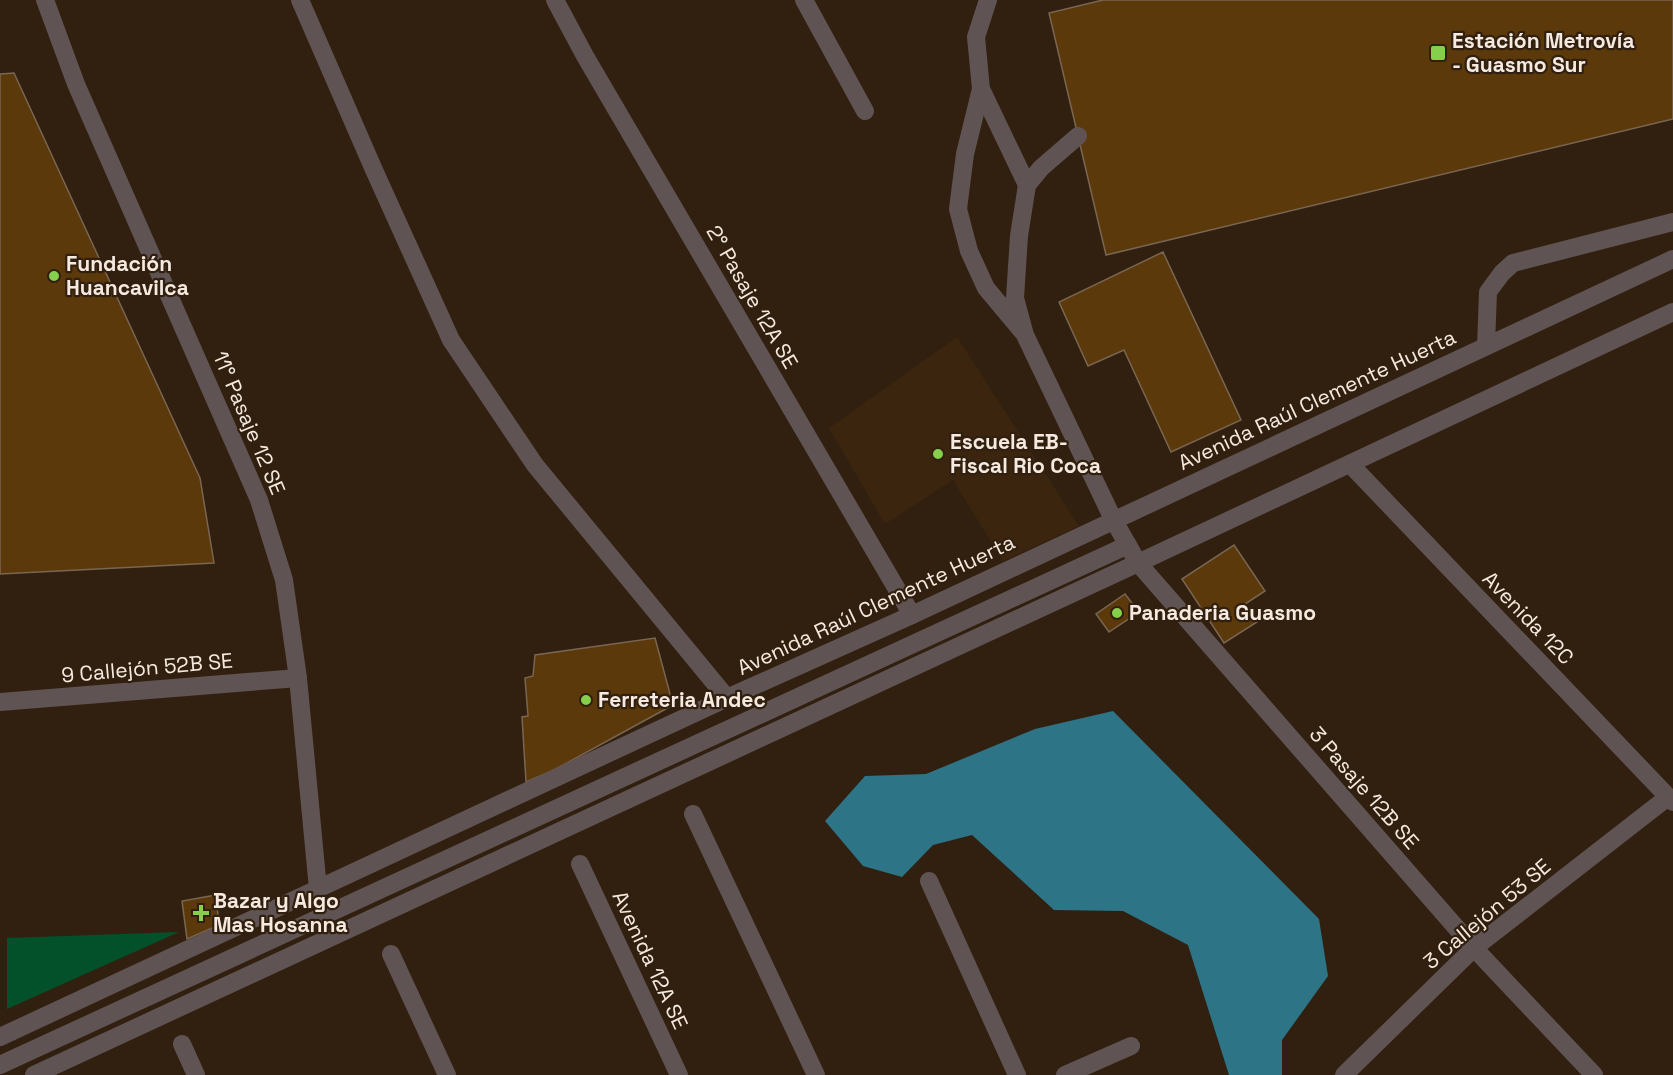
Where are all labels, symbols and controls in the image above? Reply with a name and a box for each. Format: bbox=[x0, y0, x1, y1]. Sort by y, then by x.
place label: Estación Metrovía - Guasmo Sur bbox=[1452, 27, 1635, 78]
marker: Estación Metrovía - Guasmo Sur bbox=[1429, 44, 1447, 62]
street label: 2° Pasaje 12A SE bbox=[700, 220, 804, 373]
place label: Fundación Huancavilca bbox=[66, 250, 189, 301]
marker: Fundación Huancavilca bbox=[47, 269, 61, 283]
street label: Avenida Raúl Clemente Huerta bbox=[1174, 323, 1460, 476]
street label: 11° Pasaje 12 SE bbox=[207, 347, 292, 498]
place label: Escuela EB- Fiscal Rio Coca bbox=[950, 428, 1101, 479]
marker: Escuela EB- Fiscal Rio Coca bbox=[931, 447, 945, 461]
street label: Avenida Raúl Clemente Huerta bbox=[733, 528, 1019, 681]
street label: Avenida 12C bbox=[1477, 565, 1580, 670]
place label: Panaderia Guasmo bbox=[1129, 599, 1316, 626]
marker: Panaderia Guasmo bbox=[1110, 606, 1124, 620]
street label: 9 Callejón 52B SE bbox=[60, 647, 234, 688]
place label: Ferreteria Andec bbox=[598, 686, 766, 713]
marker: Ferreteria Andec bbox=[579, 693, 593, 707]
street label: 3 Pasaje 12B SE bbox=[1304, 721, 1425, 855]
street label: 3 Callejón 53 SE bbox=[1417, 852, 1556, 975]
street label: Avenida 12A SE bbox=[607, 886, 694, 1033]
place label: Bazar y Algo Mas Hosanna bbox=[213, 887, 348, 938]
marker: Bazar y Algo Mas Hosanna bbox=[194, 906, 208, 920]

